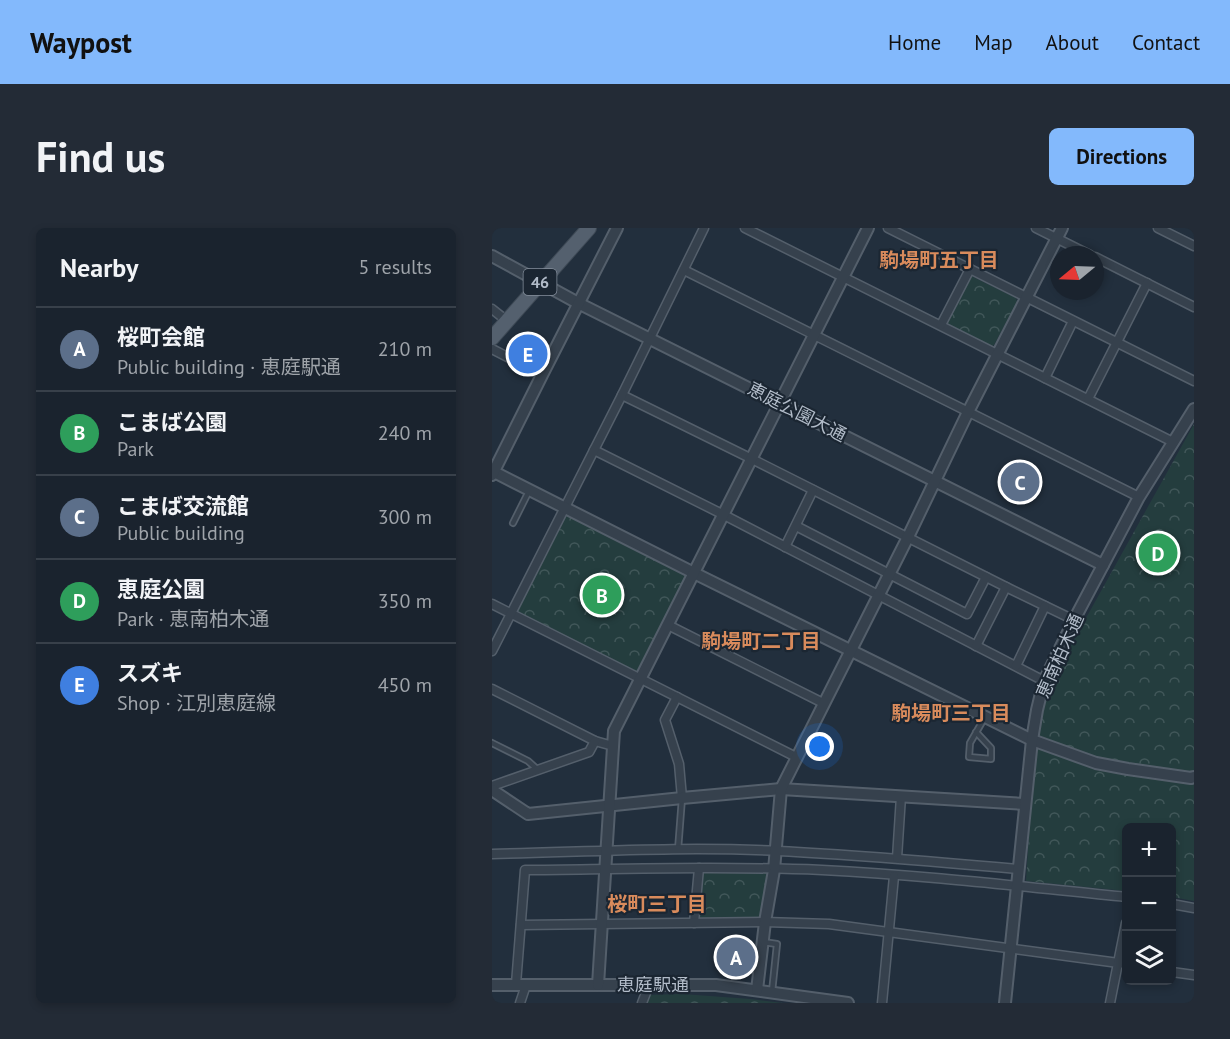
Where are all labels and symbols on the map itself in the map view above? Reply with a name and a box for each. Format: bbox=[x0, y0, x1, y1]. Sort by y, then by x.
north arrow bbox=[1050, 246, 1104, 300]
district label: 駒場町五丁目 bbox=[879, 247, 999, 273]
road number: 46 bbox=[524, 269, 556, 295]
pin: E bbox=[508, 332, 548, 376]
street label: 恵庭公園大通 bbox=[744, 377, 851, 446]
pin: C bbox=[1000, 460, 1040, 504]
pin: D bbox=[1138, 530, 1178, 576]
pin: B bbox=[582, 572, 622, 617]
street label: 恵南柏木通 bbox=[1031, 610, 1088, 702]
district label: 駒場町二丁目 bbox=[701, 628, 821, 654]
district label: 駒場町三丁目 bbox=[891, 700, 1011, 726]
your location bbox=[805, 732, 834, 761]
district label: 桜町三丁目 bbox=[607, 891, 707, 917]
pin: A bbox=[716, 934, 756, 980]
street label: 恵庭駅通 bbox=[617, 973, 689, 996]

